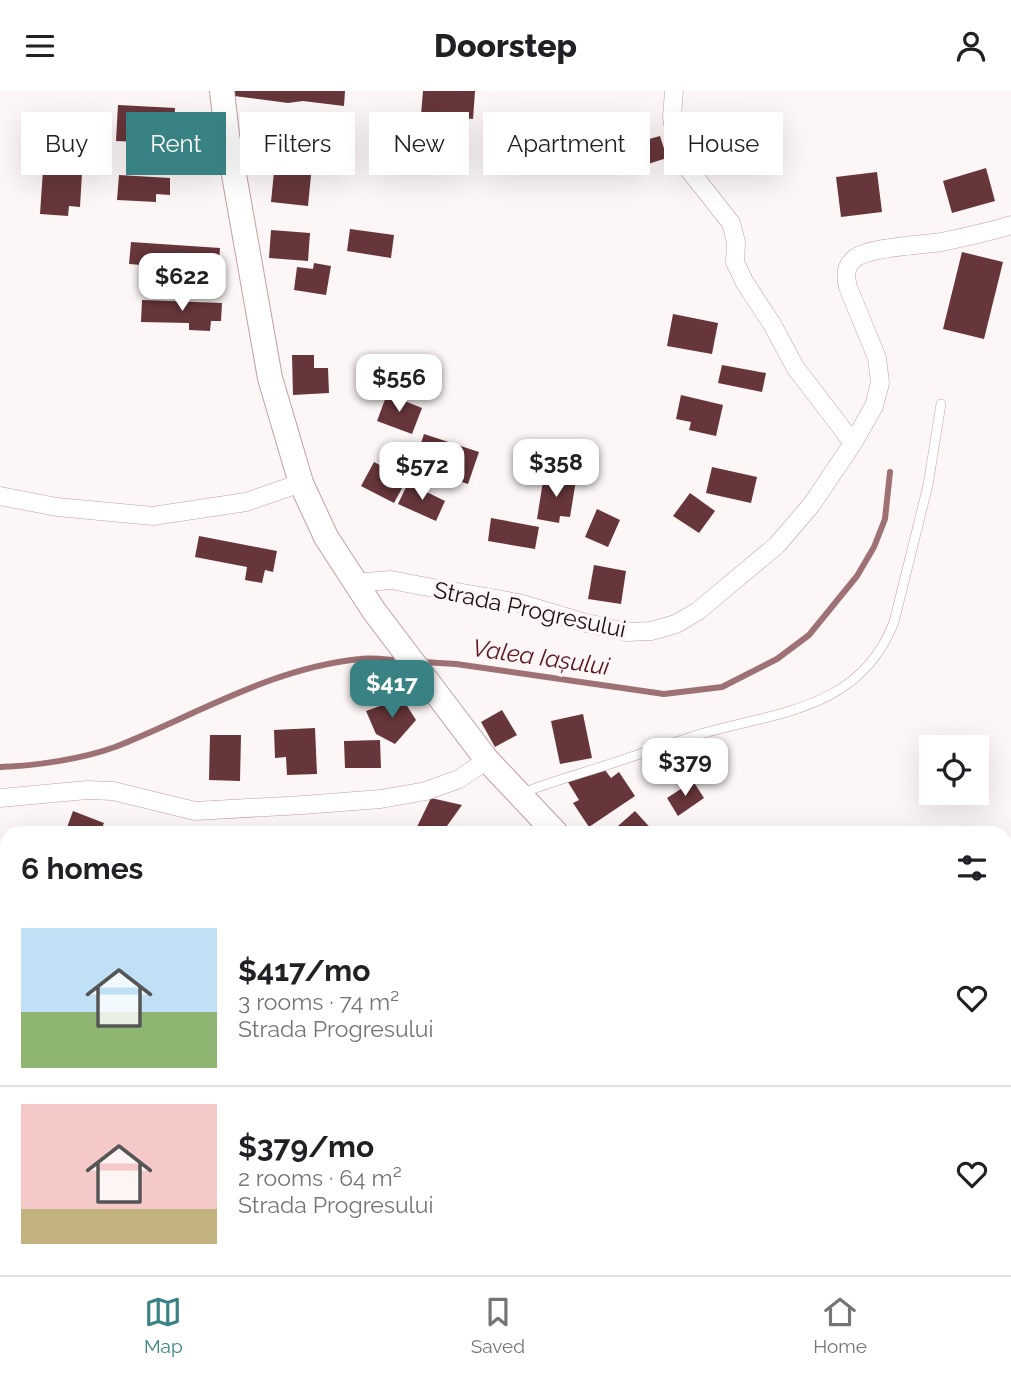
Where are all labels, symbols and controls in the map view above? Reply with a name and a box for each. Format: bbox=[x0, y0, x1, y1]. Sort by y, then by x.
icon: menu bbox=[21, 27, 59, 65]
text: Doorstep bbox=[434, 27, 577, 64]
icon: person bbox=[952, 27, 990, 65]
chip: Buy bbox=[21, 112, 112, 175]
chip: Rent bbox=[126, 112, 226, 175]
chip: Filters bbox=[240, 112, 355, 175]
chip: New bbox=[369, 112, 469, 175]
chip: Apartment bbox=[483, 112, 650, 175]
chip: House bbox=[664, 112, 783, 175]
pin: $622 bbox=[141, 253, 223, 313]
text: $622 bbox=[155, 262, 209, 289]
pin: $556 bbox=[358, 355, 440, 414]
text: $556 bbox=[372, 363, 426, 390]
pin: $358 bbox=[515, 439, 597, 499]
pin: $572 bbox=[381, 443, 463, 502]
text: $358 bbox=[529, 448, 583, 475]
text: $572 bbox=[395, 451, 449, 478]
street label: Strada Progresului bbox=[432, 575, 628, 643]
water label: Valea Iașului bbox=[471, 633, 612, 681]
pin: $417 bbox=[351, 661, 433, 720]
text: $417 bbox=[366, 669, 418, 696]
map controls bbox=[919, 735, 989, 805]
button: locate bbox=[919, 735, 989, 805]
pin: $379 bbox=[644, 739, 726, 798]
text: $379 bbox=[658, 747, 712, 774]
icon: filters bbox=[953, 849, 991, 887]
text: 6 homes bbox=[21, 851, 143, 886]
text: $417/mo bbox=[238, 953, 370, 988]
icon: home bbox=[77, 956, 161, 1040]
icon: heart bbox=[953, 979, 991, 1017]
text: 3 rooms · 74 m² bbox=[238, 988, 399, 1015]
text: Strada Progresului bbox=[238, 1015, 434, 1042]
text: $379/mo bbox=[238, 1129, 374, 1164]
icon: home bbox=[77, 1132, 161, 1216]
icon: heart bbox=[953, 1155, 991, 1193]
text: 2 rooms · 64 m² bbox=[238, 1164, 402, 1191]
text: Strada Progresului bbox=[238, 1191, 434, 1218]
tab: Map bbox=[144, 1293, 183, 1357]
tab: Saved bbox=[471, 1293, 525, 1357]
tab: Home bbox=[813, 1293, 867, 1357]

